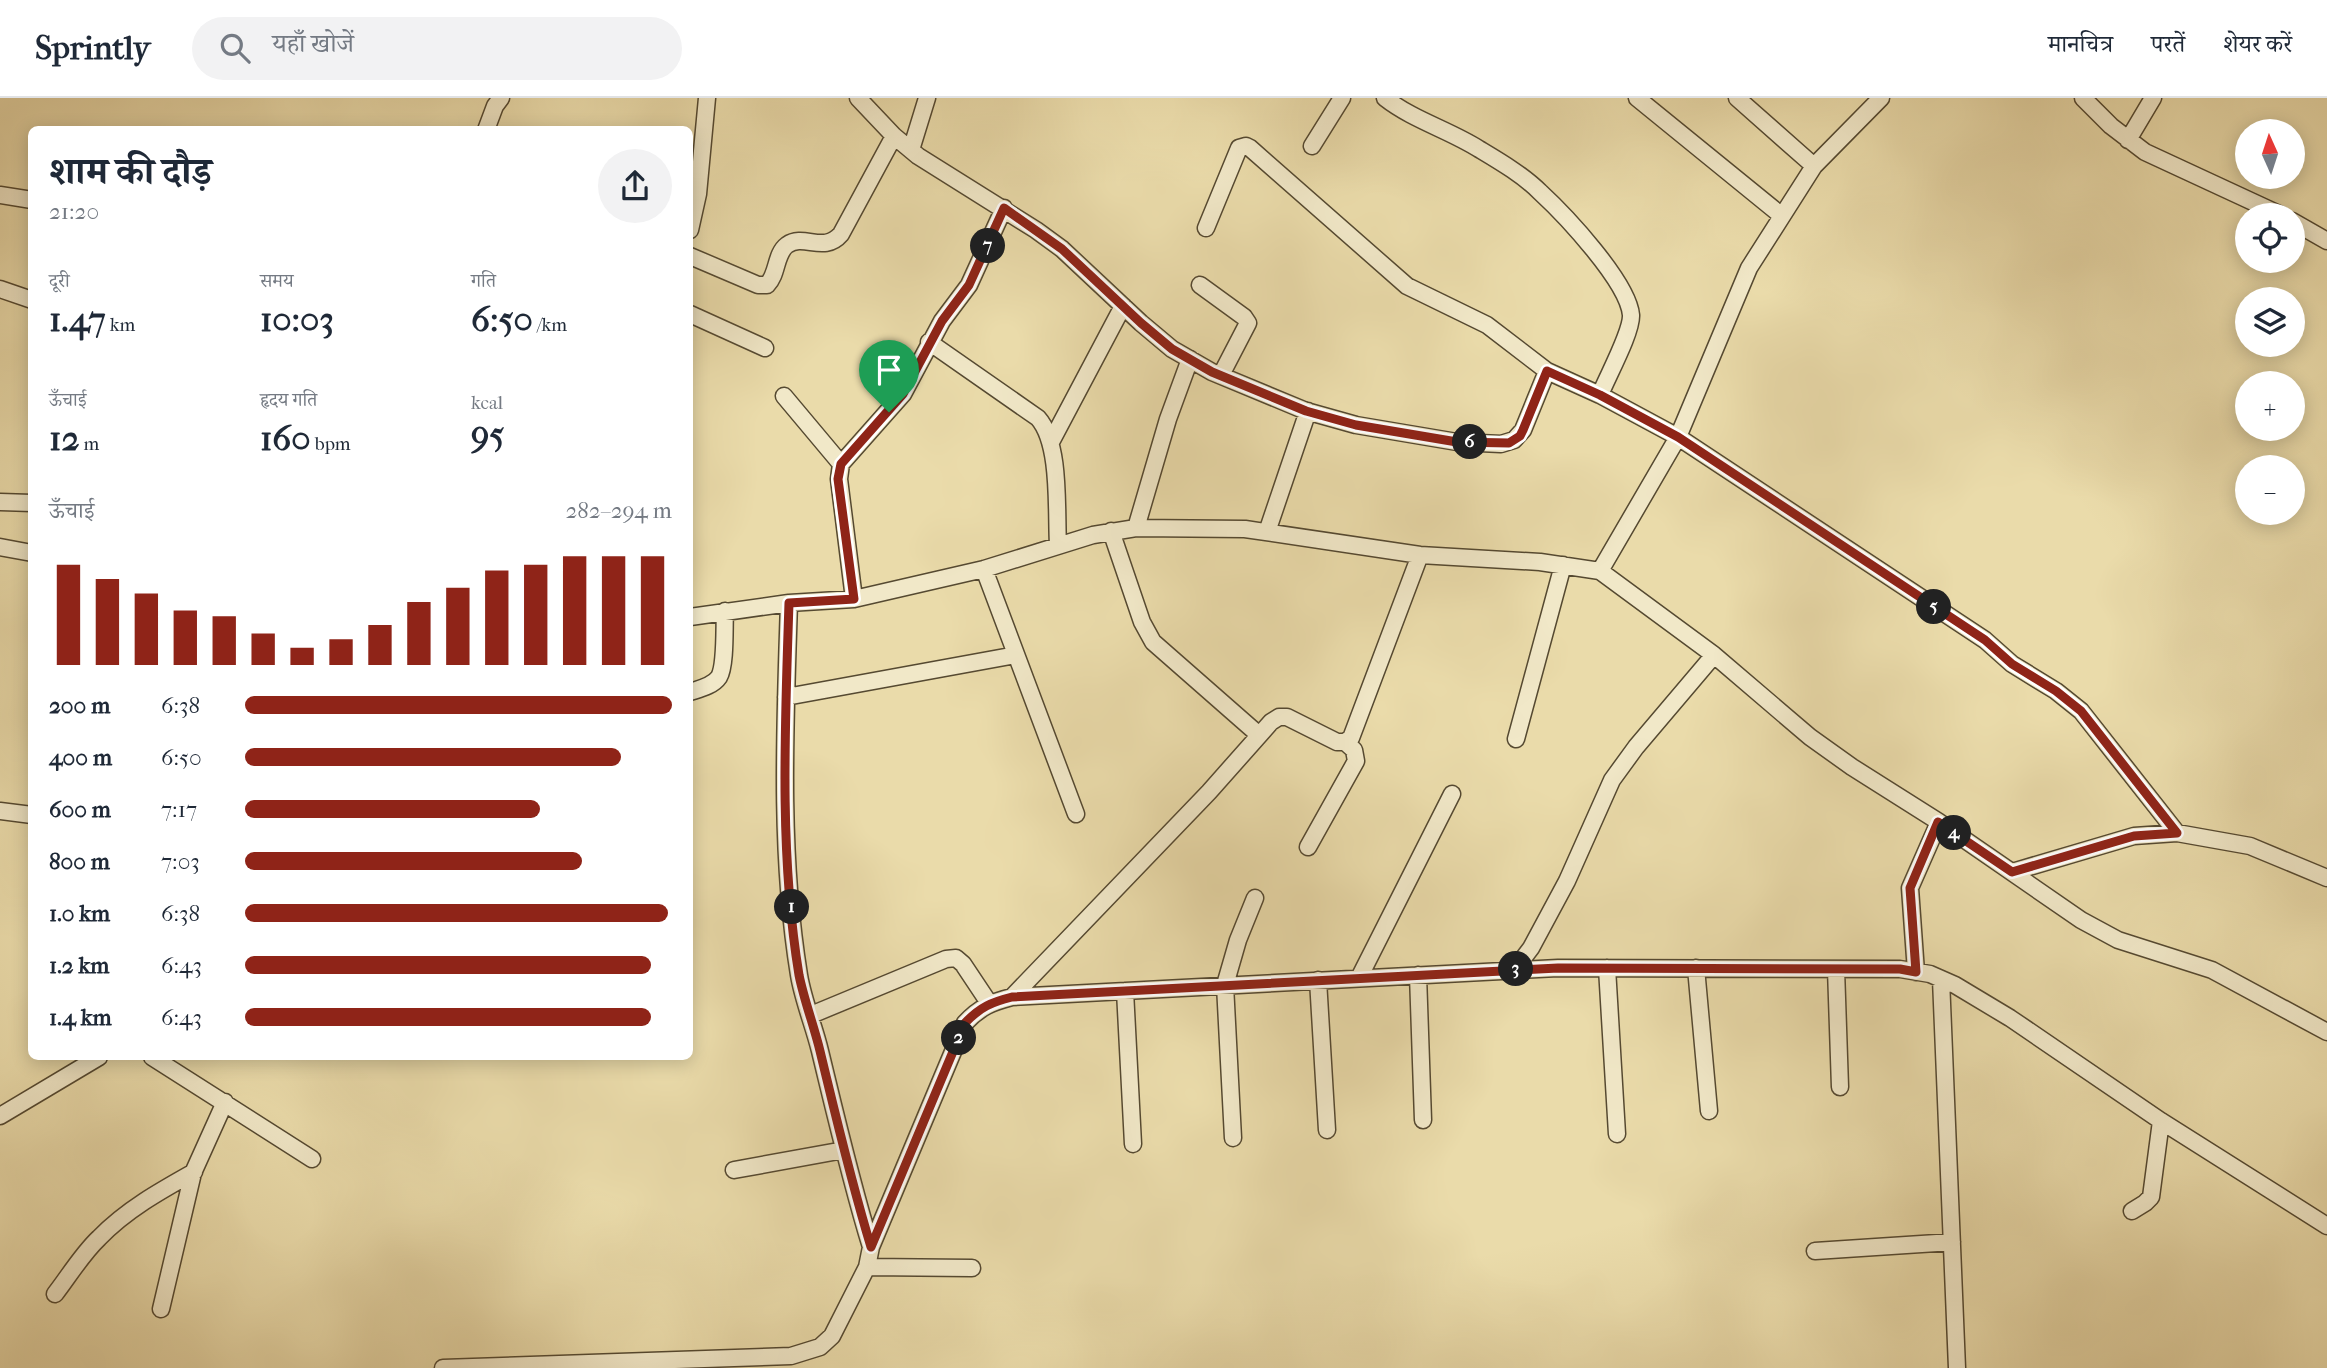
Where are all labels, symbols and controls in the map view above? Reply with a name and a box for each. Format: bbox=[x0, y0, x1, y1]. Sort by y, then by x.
search box bbox=[192, 17, 682, 80]
text: यहाँ खोजें bbox=[272, 28, 354, 59]
text: Sprintly bbox=[35, 29, 150, 68]
icon: search bbox=[216, 29, 254, 67]
text: मानचित्र bbox=[2048, 30, 2113, 58]
text: परतें bbox=[2151, 30, 2185, 58]
text: शेयर करें bbox=[2223, 30, 2292, 58]
north arrow bbox=[2235, 119, 2305, 189]
map controls bbox=[2235, 119, 2305, 525]
text: शाम की दौड़ bbox=[49, 149, 212, 194]
button: share bbox=[598, 149, 672, 223]
text: 21:20 bbox=[49, 198, 99, 225]
button: locate bbox=[2235, 203, 2305, 273]
pin: 7 bbox=[970, 228, 1006, 264]
text: 7 bbox=[983, 234, 992, 256]
text: दूरी bbox=[49, 270, 70, 292]
text: समय bbox=[260, 270, 293, 292]
text: गति bbox=[471, 270, 496, 292]
button: layers bbox=[2235, 287, 2305, 357]
text: 1.47 bbox=[49, 299, 106, 340]
text: 10:03 bbox=[260, 299, 334, 340]
text: 6:50 bbox=[471, 299, 533, 340]
text: km bbox=[106, 314, 135, 336]
text: /km bbox=[533, 314, 567, 336]
pin bbox=[859, 340, 919, 412]
icon: arrive bbox=[870, 351, 908, 389]
button: + bbox=[2235, 371, 2305, 441]
text: ऊँचाई bbox=[49, 389, 86, 411]
text: हृदय गति bbox=[260, 389, 317, 411]
text: kcal bbox=[471, 392, 503, 414]
text: 95 bbox=[471, 414, 504, 455]
text: 12 bbox=[49, 418, 80, 459]
text: 160 bbox=[260, 418, 311, 459]
pin: 6 bbox=[1452, 424, 1488, 460]
text: 6 bbox=[1464, 430, 1475, 452]
text: m bbox=[80, 433, 99, 455]
text: bpm bbox=[311, 433, 351, 455]
button: − bbox=[2235, 455, 2305, 525]
text: ऊँचाई bbox=[49, 497, 94, 524]
text: 282–294 m bbox=[565, 497, 672, 524]
pin: 5 bbox=[1916, 589, 1952, 624]
text: 5 bbox=[1929, 595, 1938, 617]
text: 200 m bbox=[49, 692, 110, 719]
text: 6:38 bbox=[161, 692, 200, 719]
text: 400 m bbox=[49, 744, 112, 771]
text: 6:50 bbox=[161, 744, 202, 771]
text: 600 m bbox=[49, 796, 111, 823]
text: 7:17 bbox=[161, 796, 197, 823]
pin: 4 bbox=[1937, 816, 1972, 850]
text: 4 bbox=[1948, 821, 1959, 843]
text: 800 m bbox=[49, 848, 110, 875]
text: 7:03 bbox=[161, 848, 200, 875]
pin: 1 bbox=[774, 890, 810, 924]
text: 1 bbox=[788, 895, 795, 917]
text: 1.0 km bbox=[49, 900, 110, 927]
text: 6:38 bbox=[161, 900, 200, 927]
text: 1.2 km bbox=[49, 952, 109, 979]
text: 6:43 bbox=[161, 952, 202, 979]
pin: 3 bbox=[1498, 952, 1534, 986]
text: 3 bbox=[1512, 957, 1519, 979]
text: 1.4 km bbox=[49, 1004, 112, 1031]
text: 6:43 bbox=[161, 1004, 202, 1031]
pin: 2 bbox=[942, 1020, 976, 1056]
text: 2 bbox=[954, 1026, 963, 1048]

